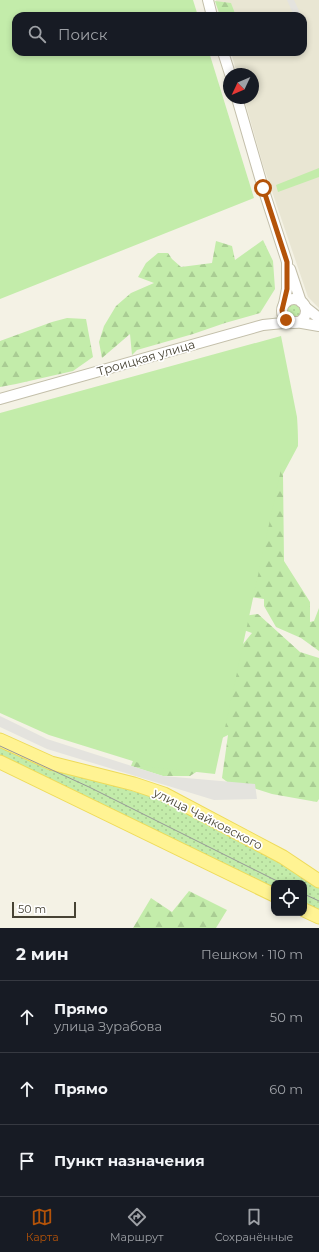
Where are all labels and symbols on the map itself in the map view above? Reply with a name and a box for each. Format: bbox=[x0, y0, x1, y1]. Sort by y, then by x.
north arrow bbox=[223, 68, 259, 104]
route start bbox=[254, 179, 272, 197]
route end bbox=[277, 311, 295, 329]
street label: Троицкая улица bbox=[95, 336, 196, 379]
street label: улица Чайковского bbox=[150, 784, 266, 853]
scale bar bbox=[12, 900, 76, 919]

